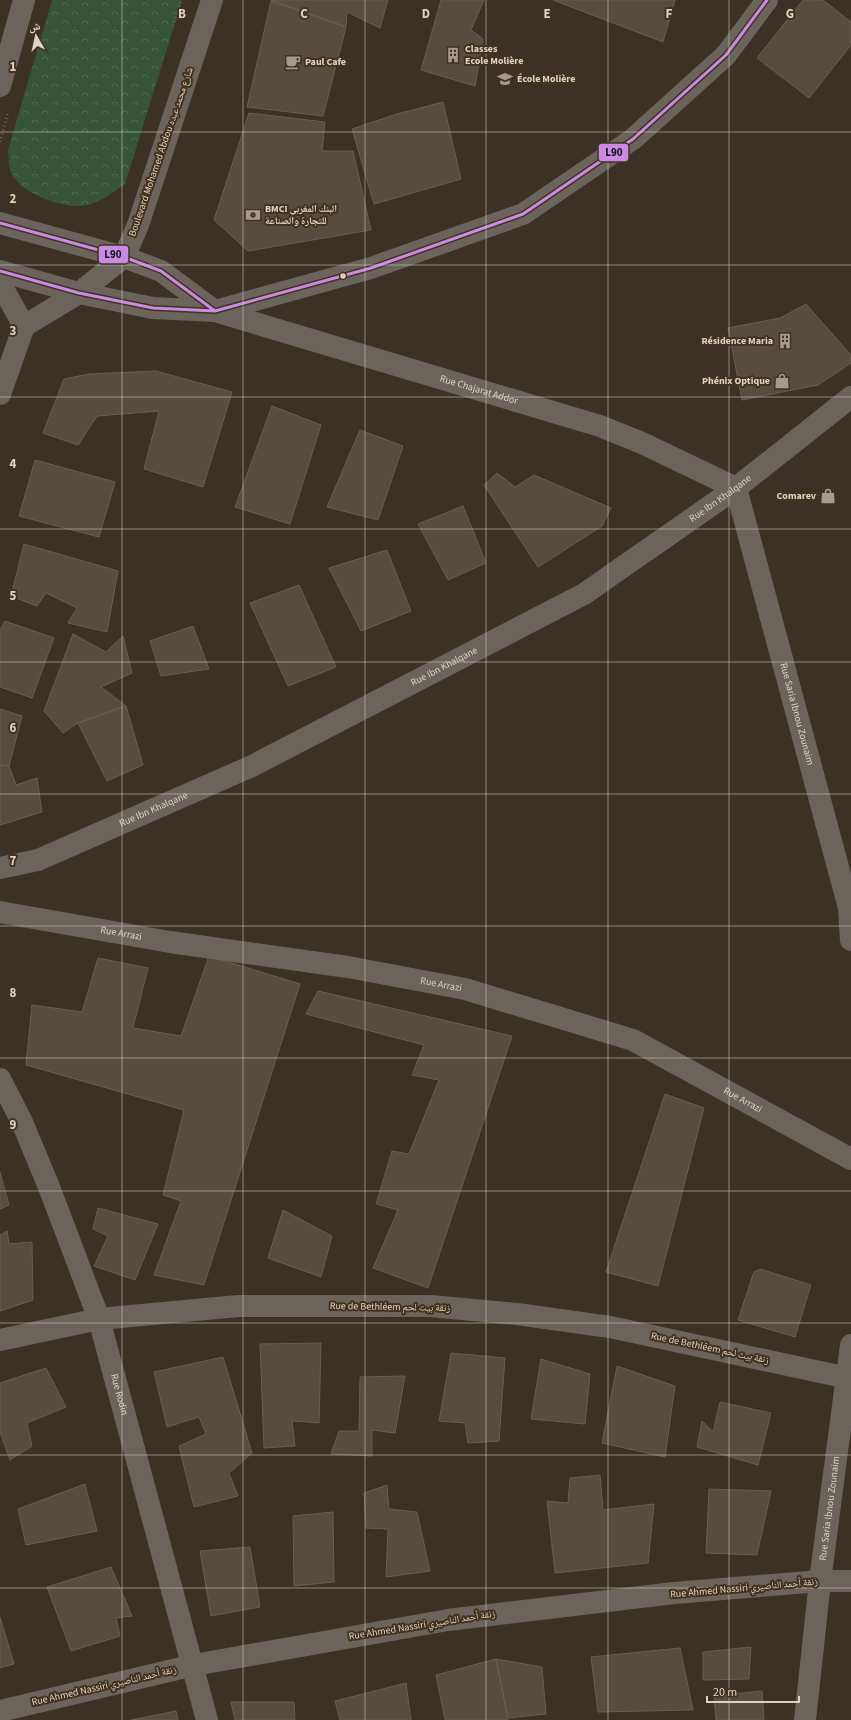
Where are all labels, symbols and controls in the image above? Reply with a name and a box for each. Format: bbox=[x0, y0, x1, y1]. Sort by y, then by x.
text: B bbox=[178, 5, 186, 23]
text: C bbox=[300, 5, 308, 23]
text: D bbox=[422, 5, 430, 23]
text: E bbox=[543, 5, 551, 23]
text: F bbox=[666, 5, 673, 23]
text: G bbox=[786, 5, 794, 23]
north arrow bbox=[16, 16, 56, 56]
text: ش bbox=[28, 18, 42, 35]
place label: Classes Ecole Molière bbox=[465, 42, 523, 68]
building icon: Classes Ecole Molière bbox=[444, 46, 462, 64]
cafe icon: Paul Cafe bbox=[284, 53, 302, 71]
place label: Paul Cafe bbox=[305, 55, 346, 69]
text: 1 bbox=[10, 58, 17, 76]
street label: Boulevard Mohamed Abdou شارع محمد عبده bbox=[125, 65, 197, 238]
school or university icon: École Molière bbox=[496, 70, 514, 88]
place label: École Molière bbox=[517, 72, 575, 86]
line badge: L90 bbox=[598, 143, 629, 162]
text: L90 bbox=[605, 145, 623, 160]
text: 2 bbox=[10, 190, 17, 208]
place label: BMCI البنك المغربي للتجارة والصناعة bbox=[265, 202, 337, 228]
bank icon: BMCI البنك المغربي للتجارة والصناعة bbox=[244, 206, 262, 224]
line badge: L90 bbox=[98, 245, 129, 264]
text: L90 bbox=[104, 247, 122, 262]
unlabelled marker bbox=[338, 271, 348, 281]
text: 3 bbox=[10, 322, 17, 340]
building icon: Résidence Maria bbox=[776, 332, 794, 350]
place label: Résidence Maria bbox=[701, 334, 773, 348]
street label: Rue Chajarat Addor bbox=[438, 372, 520, 408]
shop icon: Phénix Optique bbox=[773, 372, 791, 390]
place label: Phénix Optique bbox=[702, 374, 770, 388]
text: 4 bbox=[10, 455, 17, 473]
street label: Rue Ibn Khalqane bbox=[686, 471, 755, 526]
shop icon: Comarev bbox=[819, 487, 837, 505]
place label: Comarev bbox=[777, 489, 817, 503]
text: 5 bbox=[10, 587, 17, 605]
street label: Rue Ibn Khalqane bbox=[408, 643, 480, 690]
street label: Rue Saria Ibnou Zounaim bbox=[776, 661, 817, 767]
text: 6 bbox=[10, 719, 17, 737]
street label: Rue Ibn Khalqane bbox=[117, 788, 190, 830]
text: 7 bbox=[10, 852, 17, 870]
street label: Rue Arrazi bbox=[99, 923, 143, 944]
street label: Rue Arrazi bbox=[419, 974, 463, 995]
text: 8 bbox=[10, 984, 17, 1002]
street label: Rue Arrazi bbox=[721, 1084, 765, 1116]
text: 9 bbox=[10, 1116, 17, 1134]
street label: Rue de Bethléem زنقة بيت لحم bbox=[330, 1299, 450, 1315]
street label: Rue de Bethléem زنقة بيت لحم bbox=[650, 1329, 771, 1367]
street label: Rue Rodin bbox=[107, 1372, 132, 1417]
street label: Rue Saria Ibnou Zounaim bbox=[816, 1455, 843, 1562]
street label: Rue Ahmed Nassiri زنقة أحمد الناصيري bbox=[670, 1575, 819, 1602]
street label: Rue Ahmed Nassiri زنقة أحمد الناصيري bbox=[348, 1606, 497, 1644]
street label: Rue Ahmed Nassiri زنقة أحمد الناصيري bbox=[30, 1662, 178, 1710]
scale bar bbox=[707, 1678, 799, 1704]
text: 20 m bbox=[713, 1684, 737, 1701]

